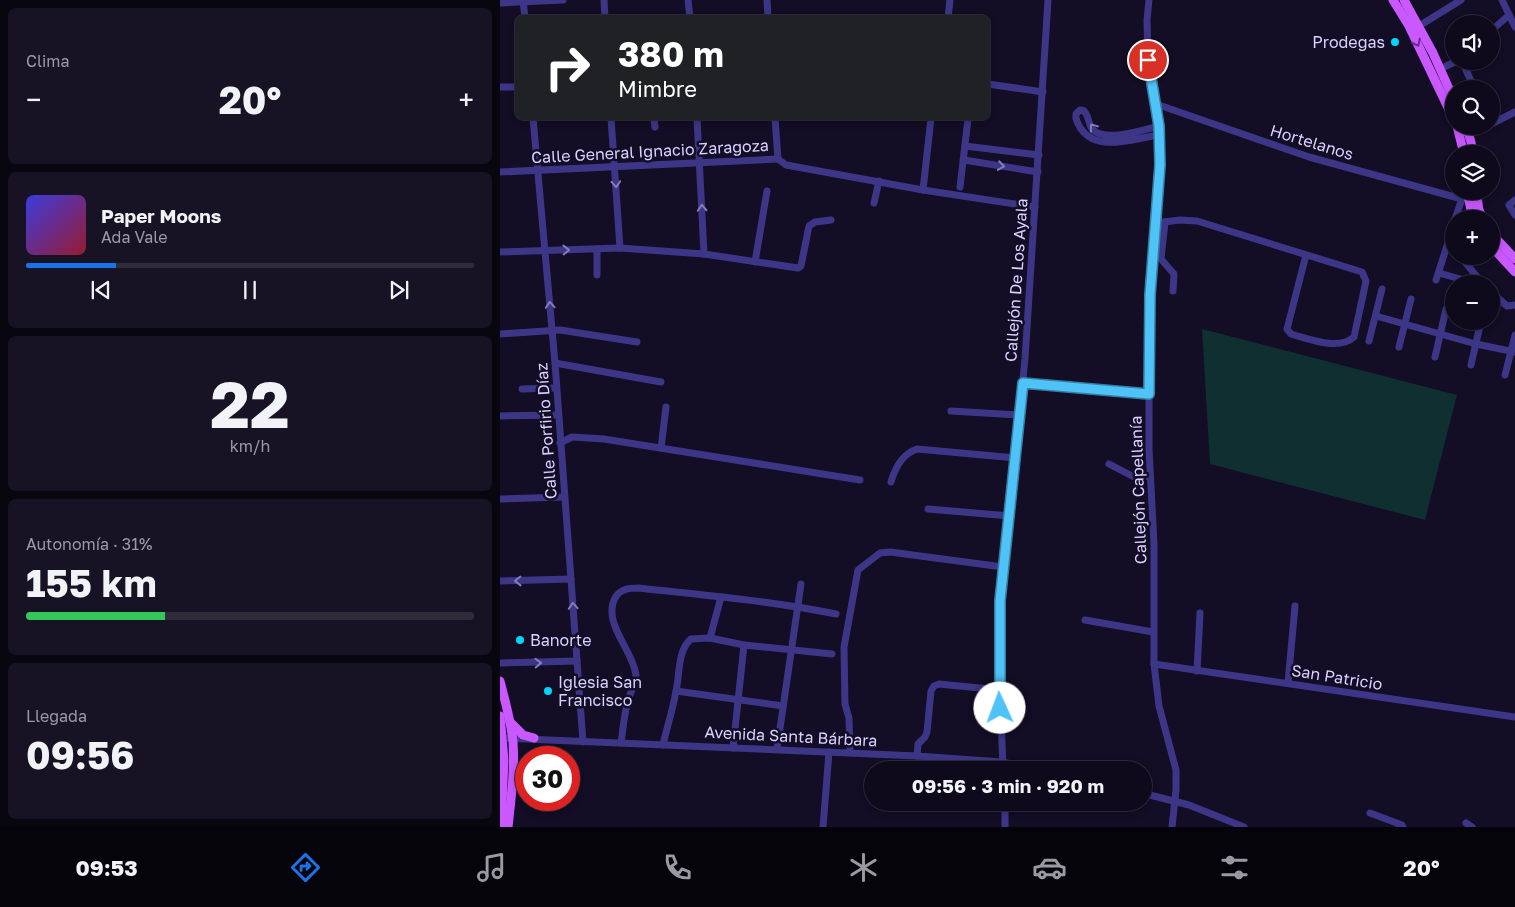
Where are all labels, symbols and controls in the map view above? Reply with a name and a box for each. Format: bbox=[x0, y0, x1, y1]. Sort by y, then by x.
map controls bbox=[1445, 15, 1500, 330]
button: sound bbox=[1445, 15, 1500, 70]
place label: Prodegas bbox=[1312, 32, 1385, 52]
text: 380 m bbox=[618, 33, 724, 75]
icon: right bbox=[535, 35, 600, 100]
marker: Prodegas bbox=[1389, 36, 1401, 48]
one-way arrow bbox=[1411, 37, 1421, 46]
pin bbox=[1127, 39, 1169, 81]
icon: arrive bbox=[1134, 46, 1162, 74]
text: Clima bbox=[26, 51, 70, 71]
text: Mimbre bbox=[618, 75, 697, 102]
text: 20° bbox=[219, 77, 281, 122]
button: search bbox=[1445, 80, 1500, 135]
text: − bbox=[26, 83, 41, 116]
text: + bbox=[459, 83, 474, 116]
street label: Hortelanos bbox=[1268, 120, 1356, 164]
one-way arrow bbox=[1090, 123, 1099, 133]
street label: Calle General Ignacio Zaragoza bbox=[531, 135, 769, 167]
button: layers bbox=[1445, 145, 1500, 200]
one-way arrow bbox=[996, 161, 1005, 171]
one-way arrow bbox=[610, 180, 621, 188]
street label: Callejón De Los Ayala bbox=[1000, 198, 1032, 362]
text: Paper Moons bbox=[101, 204, 221, 227]
one-way arrow bbox=[697, 204, 707, 212]
button: + bbox=[1445, 210, 1500, 265]
text: Ada Vale bbox=[101, 227, 167, 247]
one-way arrow bbox=[562, 245, 570, 255]
button: − bbox=[1445, 275, 1500, 330]
icon: previous bbox=[87, 276, 115, 304]
icon: pause bbox=[236, 276, 264, 304]
icon: next bbox=[385, 276, 413, 304]
one-way arrow bbox=[545, 301, 556, 309]
street label: Calle Porfirio Díaz bbox=[531, 362, 561, 500]
text: 22 bbox=[210, 364, 290, 442]
street label: Callejón Capellanía bbox=[1125, 415, 1151, 565]
text: km/h bbox=[230, 436, 270, 456]
text: Autonomía · 31% bbox=[26, 534, 152, 554]
text: 155 km bbox=[26, 560, 157, 605]
one-way arrow bbox=[514, 575, 522, 586]
one-way arrow bbox=[568, 602, 579, 610]
place label: Banorte bbox=[530, 630, 591, 650]
marker: Banorte bbox=[514, 634, 526, 646]
one-way arrow bbox=[535, 657, 543, 668]
street label: San Patricio bbox=[1290, 660, 1384, 694]
place label: Iglesia San Francisco bbox=[558, 672, 642, 710]
position arrow bbox=[973, 681, 1025, 733]
marker: Iglesia San Francisco bbox=[542, 685, 554, 697]
text: Llegada bbox=[26, 706, 87, 726]
street label: Avenida Santa Bárbara bbox=[704, 721, 878, 751]
text: 09:56 bbox=[26, 732, 134, 777]
speed limit sign: 30 bbox=[515, 746, 580, 811]
text: 09:56 · 3 min · 920 m bbox=[912, 774, 1104, 797]
icon: directions bbox=[288, 850, 323, 885]
icon: music bbox=[474, 850, 509, 885]
icon: phone bbox=[660, 850, 695, 885]
icon: climate bbox=[846, 850, 881, 885]
icon: car bbox=[1032, 850, 1067, 885]
icon: filters bbox=[1217, 850, 1252, 885]
text: 09:53 bbox=[75, 854, 138, 881]
text: 20° bbox=[1403, 854, 1440, 881]

